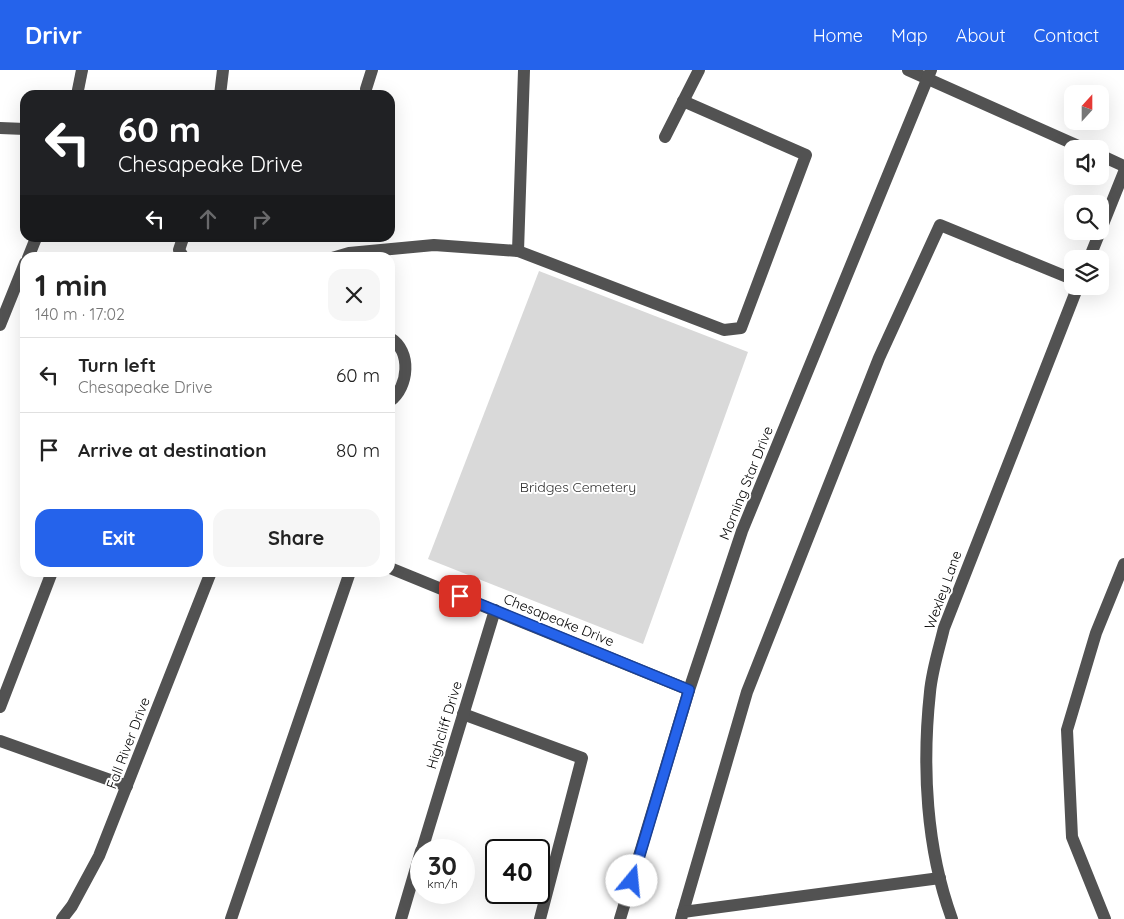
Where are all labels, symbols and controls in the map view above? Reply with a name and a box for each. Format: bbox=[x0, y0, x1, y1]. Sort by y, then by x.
text: Drivr bbox=[25, 20, 82, 50]
text: Home bbox=[813, 24, 863, 47]
text: Map bbox=[891, 24, 928, 47]
text: About bbox=[956, 24, 1006, 47]
text: Contact bbox=[1034, 24, 1099, 47]
north arrow bbox=[1064, 85, 1109, 130]
map controls bbox=[1064, 85, 1109, 295]
text: 60 m bbox=[118, 107, 201, 151]
icon: left bbox=[35, 110, 100, 175]
button: sound bbox=[1064, 140, 1109, 185]
text: Chesapeake Drive bbox=[118, 150, 303, 178]
button: search bbox=[1064, 195, 1109, 240]
icon: left bbox=[141, 205, 169, 233]
icon: ahead bbox=[194, 205, 222, 233]
icon: right bbox=[247, 205, 275, 233]
button: layers bbox=[1064, 250, 1109, 295]
text: 1 min bbox=[35, 266, 108, 304]
button: close bbox=[328, 269, 380, 321]
text: 140 m · 17:02 bbox=[35, 304, 125, 324]
text: Turn left bbox=[78, 353, 156, 377]
icon: left bbox=[35, 361, 63, 389]
text: 60 m bbox=[336, 363, 380, 387]
text: Chesapeake Drive bbox=[78, 377, 213, 397]
street label: Morning Star Drive bbox=[715, 423, 777, 543]
icon: arrive bbox=[35, 436, 63, 464]
text: Arrive at destination bbox=[78, 438, 267, 462]
text: 80 m bbox=[336, 438, 380, 462]
park label: Bridges Cemetery bbox=[520, 478, 636, 496]
button: Exit bbox=[35, 509, 203, 567]
button: Share bbox=[213, 509, 380, 567]
street label: Wexley Lane bbox=[920, 548, 966, 632]
pin bbox=[439, 575, 481, 617]
icon: arrive bbox=[446, 582, 474, 610]
street label: Chesapeake Drive bbox=[501, 590, 617, 650]
street label: Highcliff Drive bbox=[422, 679, 466, 771]
street label: Fall River Drive bbox=[102, 694, 154, 791]
speed limit sign: 40 bbox=[485, 839, 550, 904]
text: 30 bbox=[428, 850, 457, 881]
position arrow bbox=[605, 854, 657, 906]
text: km/h bbox=[427, 876, 458, 891]

